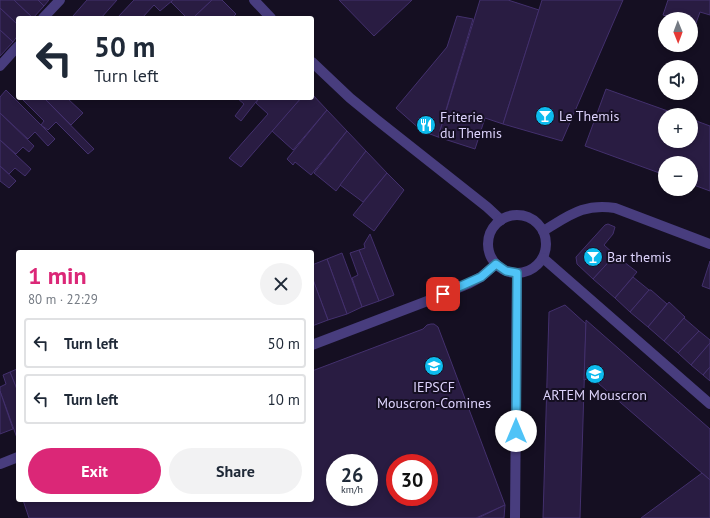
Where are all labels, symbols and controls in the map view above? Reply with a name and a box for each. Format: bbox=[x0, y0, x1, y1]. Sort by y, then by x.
north arrow bbox=[658, 12, 698, 52]
map controls bbox=[658, 12, 698, 196]
text: 50 m bbox=[94, 28, 155, 65]
icon: left bbox=[28, 32, 80, 84]
button: sound bbox=[658, 60, 698, 100]
text: Turn left bbox=[94, 64, 159, 87]
bar icon: Le Themis bbox=[534, 105, 556, 127]
place label: Le Themis bbox=[559, 107, 619, 125]
place label: Friterie du Themis bbox=[440, 108, 502, 142]
button: + bbox=[658, 108, 698, 148]
restaurant icon: Friterie du Themis bbox=[415, 114, 437, 136]
button: − bbox=[658, 156, 698, 196]
bar icon: Bar themis bbox=[582, 246, 604, 268]
place label: Bar themis bbox=[607, 248, 671, 266]
text: 1 min bbox=[28, 260, 87, 291]
button: close bbox=[260, 263, 302, 305]
pin bbox=[426, 277, 460, 311]
icon: arrive bbox=[432, 283, 454, 305]
text: 80 m · 22:29 bbox=[28, 291, 98, 308]
icon: left bbox=[30, 332, 52, 354]
text: Turn left bbox=[64, 334, 118, 353]
text: 50 m bbox=[267, 334, 300, 353]
school or university icon: IEPSCF Mouscron-Comines bbox=[423, 355, 445, 377]
school or university icon: ARTEM Mouscron bbox=[584, 363, 606, 385]
place label: IEPSCF Mouscron-Comines bbox=[377, 378, 491, 412]
place label: ARTEM Mouscron bbox=[543, 386, 647, 404]
icon: left bbox=[30, 388, 52, 410]
text: Turn left bbox=[64, 390, 118, 409]
text: 10 m bbox=[267, 390, 300, 409]
position arrow bbox=[495, 410, 537, 452]
button: Exit bbox=[28, 448, 161, 494]
button: Share bbox=[169, 448, 302, 494]
speed limit sign: 30 bbox=[386, 454, 438, 506]
text: 26 bbox=[341, 462, 363, 488]
text: km/h bbox=[341, 483, 363, 496]

